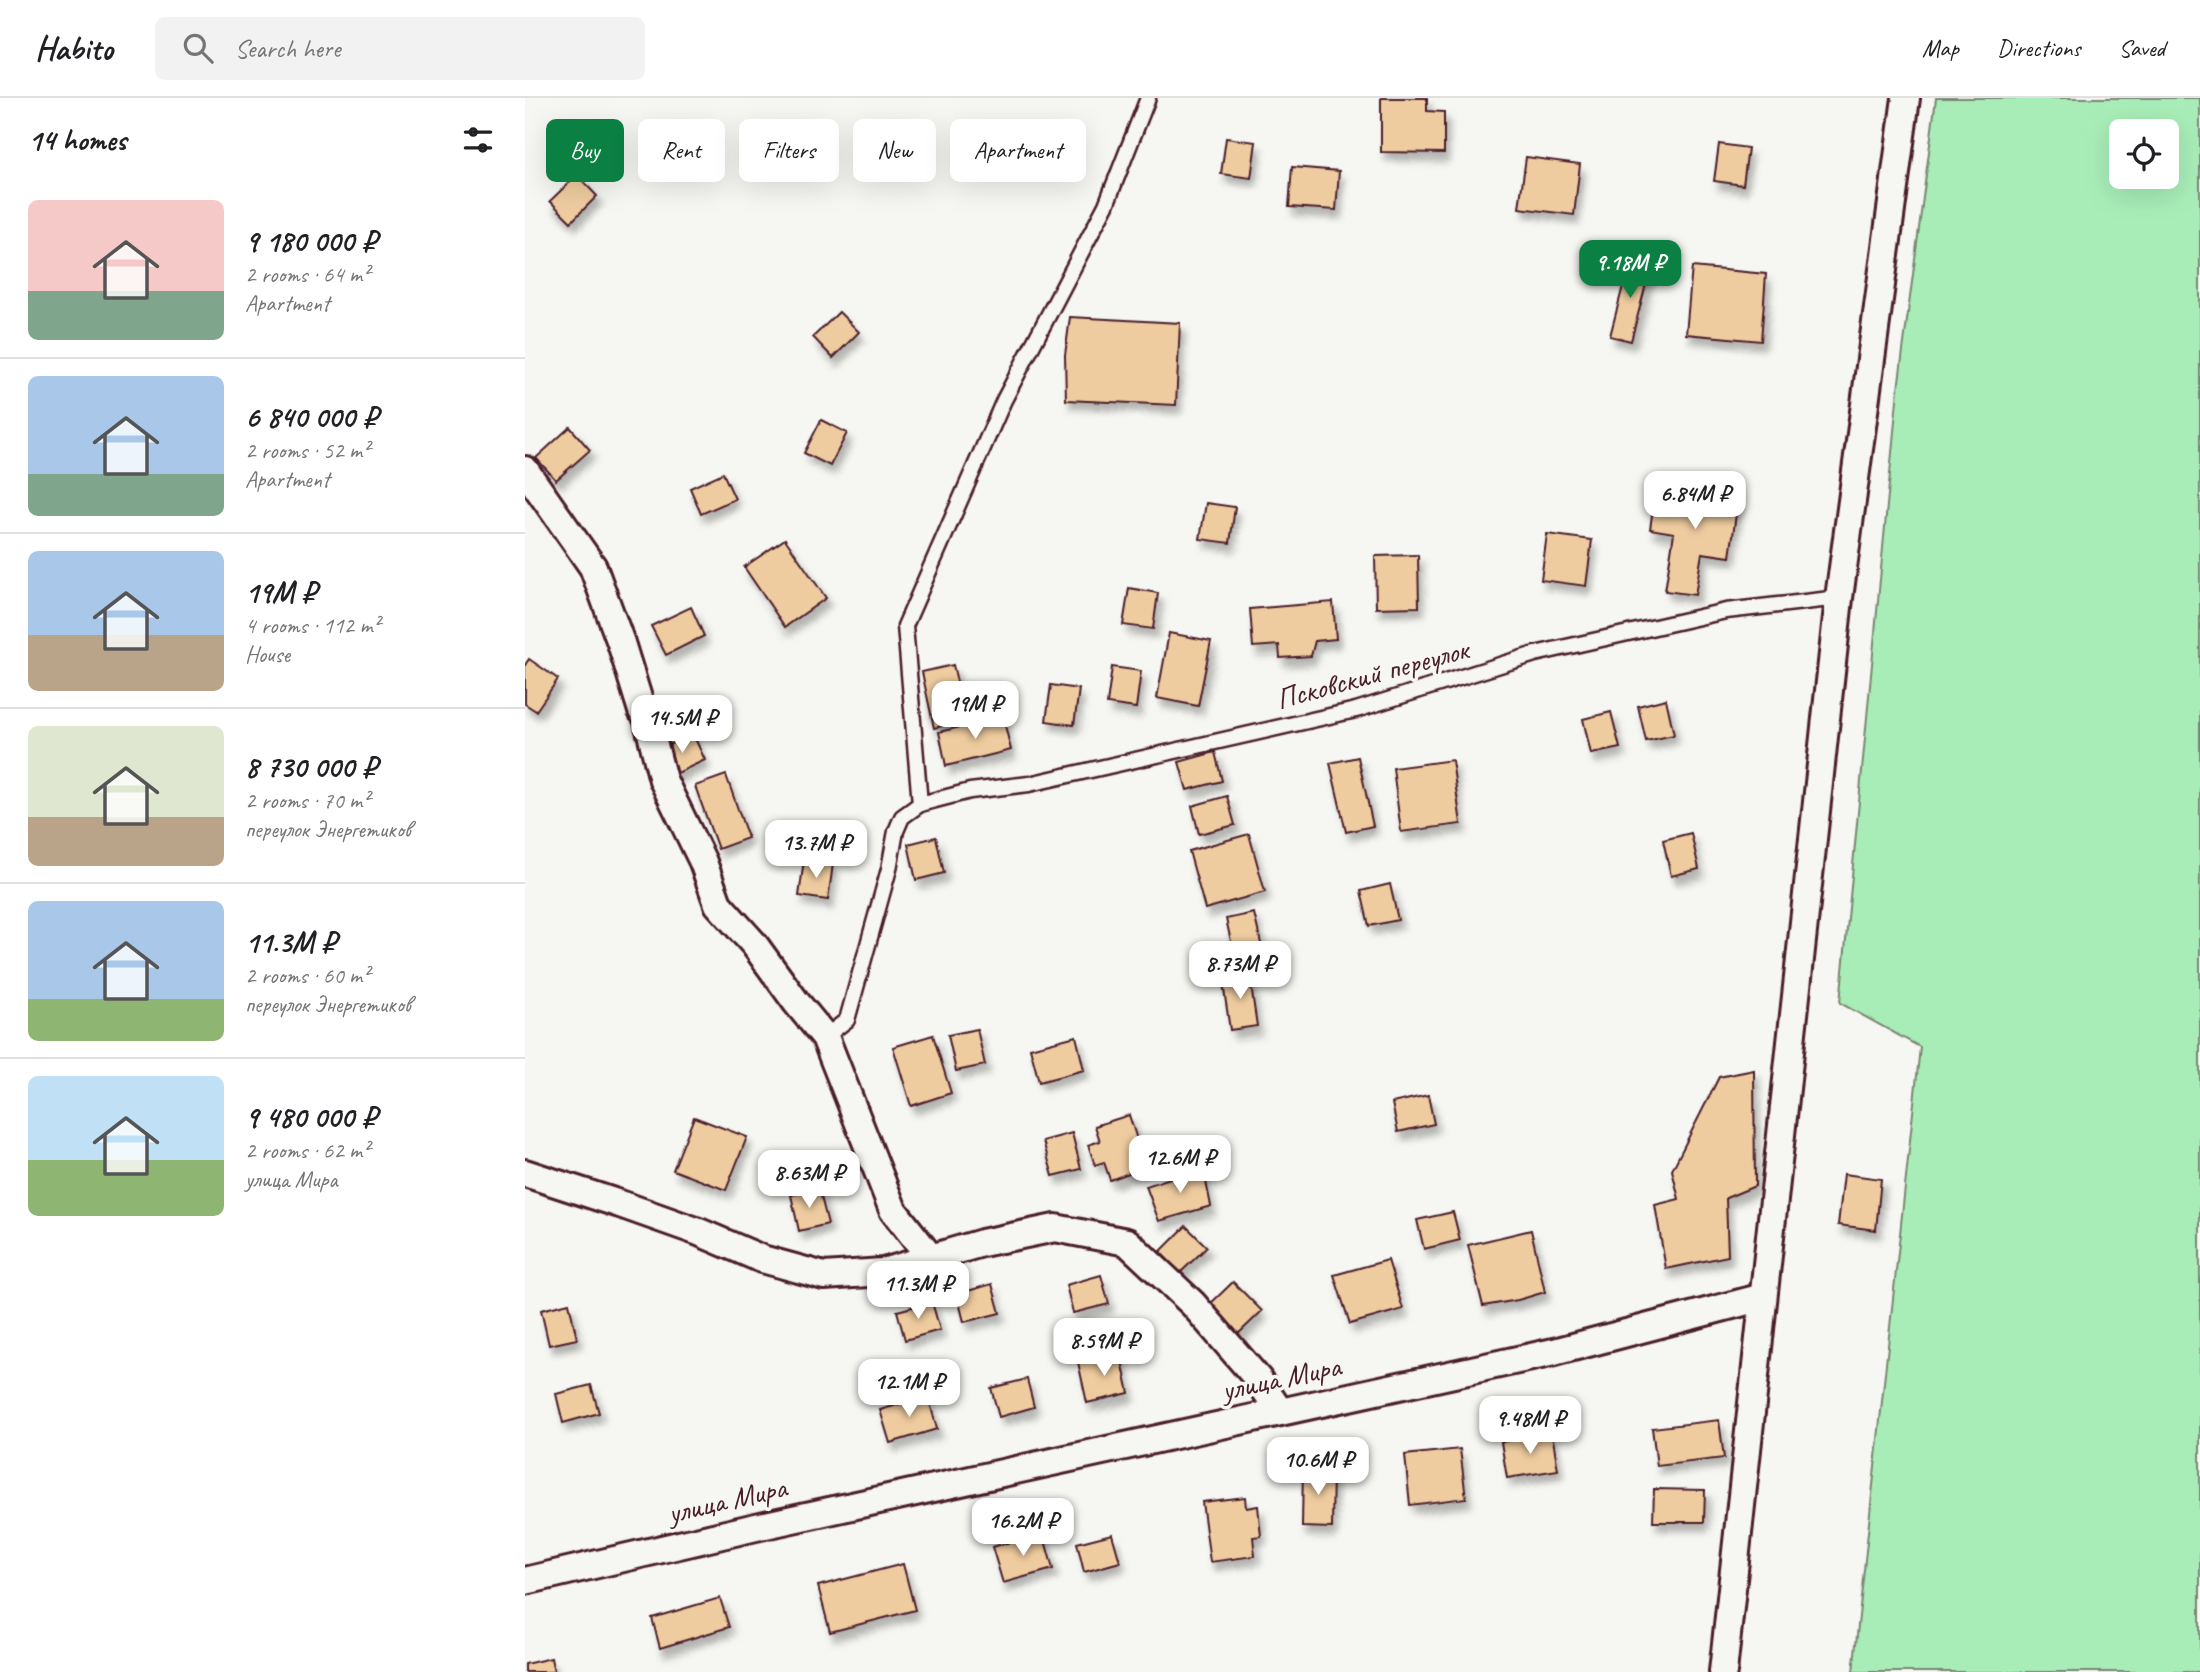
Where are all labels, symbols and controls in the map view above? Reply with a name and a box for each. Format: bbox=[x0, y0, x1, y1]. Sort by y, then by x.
search box bbox=[155, 17, 645, 80]
text: Habito bbox=[35, 27, 113, 69]
icon: search bbox=[179, 29, 217, 67]
text: Search here bbox=[235, 32, 341, 65]
text: Map bbox=[1922, 33, 1959, 63]
text: Directions bbox=[1997, 33, 2080, 63]
text: Saved bbox=[2118, 33, 2165, 63]
chip: Buy bbox=[546, 119, 624, 182]
chip: Rent bbox=[638, 119, 725, 182]
chip: Filters bbox=[739, 119, 839, 182]
chip: New bbox=[853, 119, 936, 182]
chip: Apartment bbox=[950, 119, 1086, 182]
map controls bbox=[2109, 119, 2179, 189]
button: locate bbox=[2109, 119, 2179, 189]
text: 14 homes bbox=[28, 121, 126, 159]
icon: filters bbox=[459, 121, 497, 159]
text: 9 180 000 ₽ bbox=[245, 222, 376, 260]
icon: home bbox=[84, 228, 168, 312]
pin: 9.18M ₽ bbox=[1565, 240, 1695, 300]
text: 9.18M ₽ bbox=[1595, 248, 1665, 277]
text: 2 rooms · 64 m² bbox=[245, 260, 369, 289]
text: Apartment bbox=[245, 289, 330, 318]
text: 6 840 000 ₽ bbox=[245, 398, 377, 436]
icon: home bbox=[84, 404, 168, 488]
text: 2 rooms · 52 m² bbox=[245, 436, 369, 465]
text: Apartment bbox=[245, 465, 330, 494]
pin: 6.84M ₽ bbox=[1630, 472, 1760, 531]
text: 6.84M ₽ bbox=[1660, 479, 1730, 508]
text: 19M ₽ bbox=[245, 573, 316, 611]
icon: home bbox=[84, 579, 168, 663]
text: 4 rooms · 112 m² bbox=[245, 611, 380, 640]
street label: Псковский переулок bbox=[1272, 629, 1475, 718]
text: House bbox=[245, 640, 290, 669]
pin: 19M ₽ bbox=[926, 682, 1024, 741]
text: 19M ₽ bbox=[948, 689, 1002, 718]
pin: 14.5M ₽ bbox=[617, 696, 747, 755]
text: 14.5M ₽ bbox=[647, 703, 717, 732]
text: 8 730 000 ₽ bbox=[245, 748, 377, 786]
icon: home bbox=[84, 754, 168, 838]
text: 2 rooms · 70 m² bbox=[245, 786, 369, 815]
text: переулок Энергетиков bbox=[245, 815, 411, 844]
pin: 13.7M ₽ bbox=[751, 820, 881, 880]
text: 13.7M ₽ bbox=[781, 828, 851, 857]
text: 11.3M ₽ bbox=[245, 923, 336, 961]
icon: home bbox=[84, 929, 168, 1013]
pin: 8.73M ₽ bbox=[1175, 942, 1305, 1001]
text: 8.73M ₽ bbox=[1205, 949, 1275, 978]
text: 2 rooms · 60 m² bbox=[245, 961, 369, 990]
text: переулок Энергетиков bbox=[245, 990, 411, 1019]
text: 9 480 000 ₽ bbox=[245, 1098, 376, 1136]
icon: home bbox=[84, 1104, 168, 1188]
text: 2 rooms · 62 m² bbox=[245, 1136, 369, 1165]
pin: 12.6M ₽ bbox=[1115, 1136, 1245, 1195]
text: 12.6M ₽ bbox=[1145, 1143, 1215, 1172]
pin: 8.63M ₽ bbox=[744, 1150, 874, 1210]
text: 8.63M ₽ bbox=[774, 1158, 844, 1187]
text: улица Мира bbox=[245, 1165, 338, 1194]
pin: 11.3M ₽ bbox=[853, 1262, 983, 1321]
text: 11.3M ₽ bbox=[883, 1269, 953, 1298]
pin: 8.59M ₽ bbox=[1039, 1318, 1169, 1378]
text: 8.59M ₽ bbox=[1069, 1326, 1139, 1355]
street label: улица Мира bbox=[1216, 1346, 1346, 1410]
pin: 12.1M ₽ bbox=[844, 1360, 974, 1419]
text: 12.1M ₽ bbox=[874, 1367, 944, 1396]
pin: 9.48M ₽ bbox=[1465, 1396, 1595, 1456]
text: 9.48M ₽ bbox=[1495, 1404, 1565, 1433]
pin: 10.6M ₽ bbox=[1253, 1438, 1383, 1497]
text: 10.6M ₽ bbox=[1283, 1445, 1353, 1474]
street label: улица Мира bbox=[662, 1467, 792, 1533]
pin: 16.2M ₽ bbox=[958, 1498, 1088, 1558]
text: 16.2M ₽ bbox=[988, 1506, 1058, 1535]

